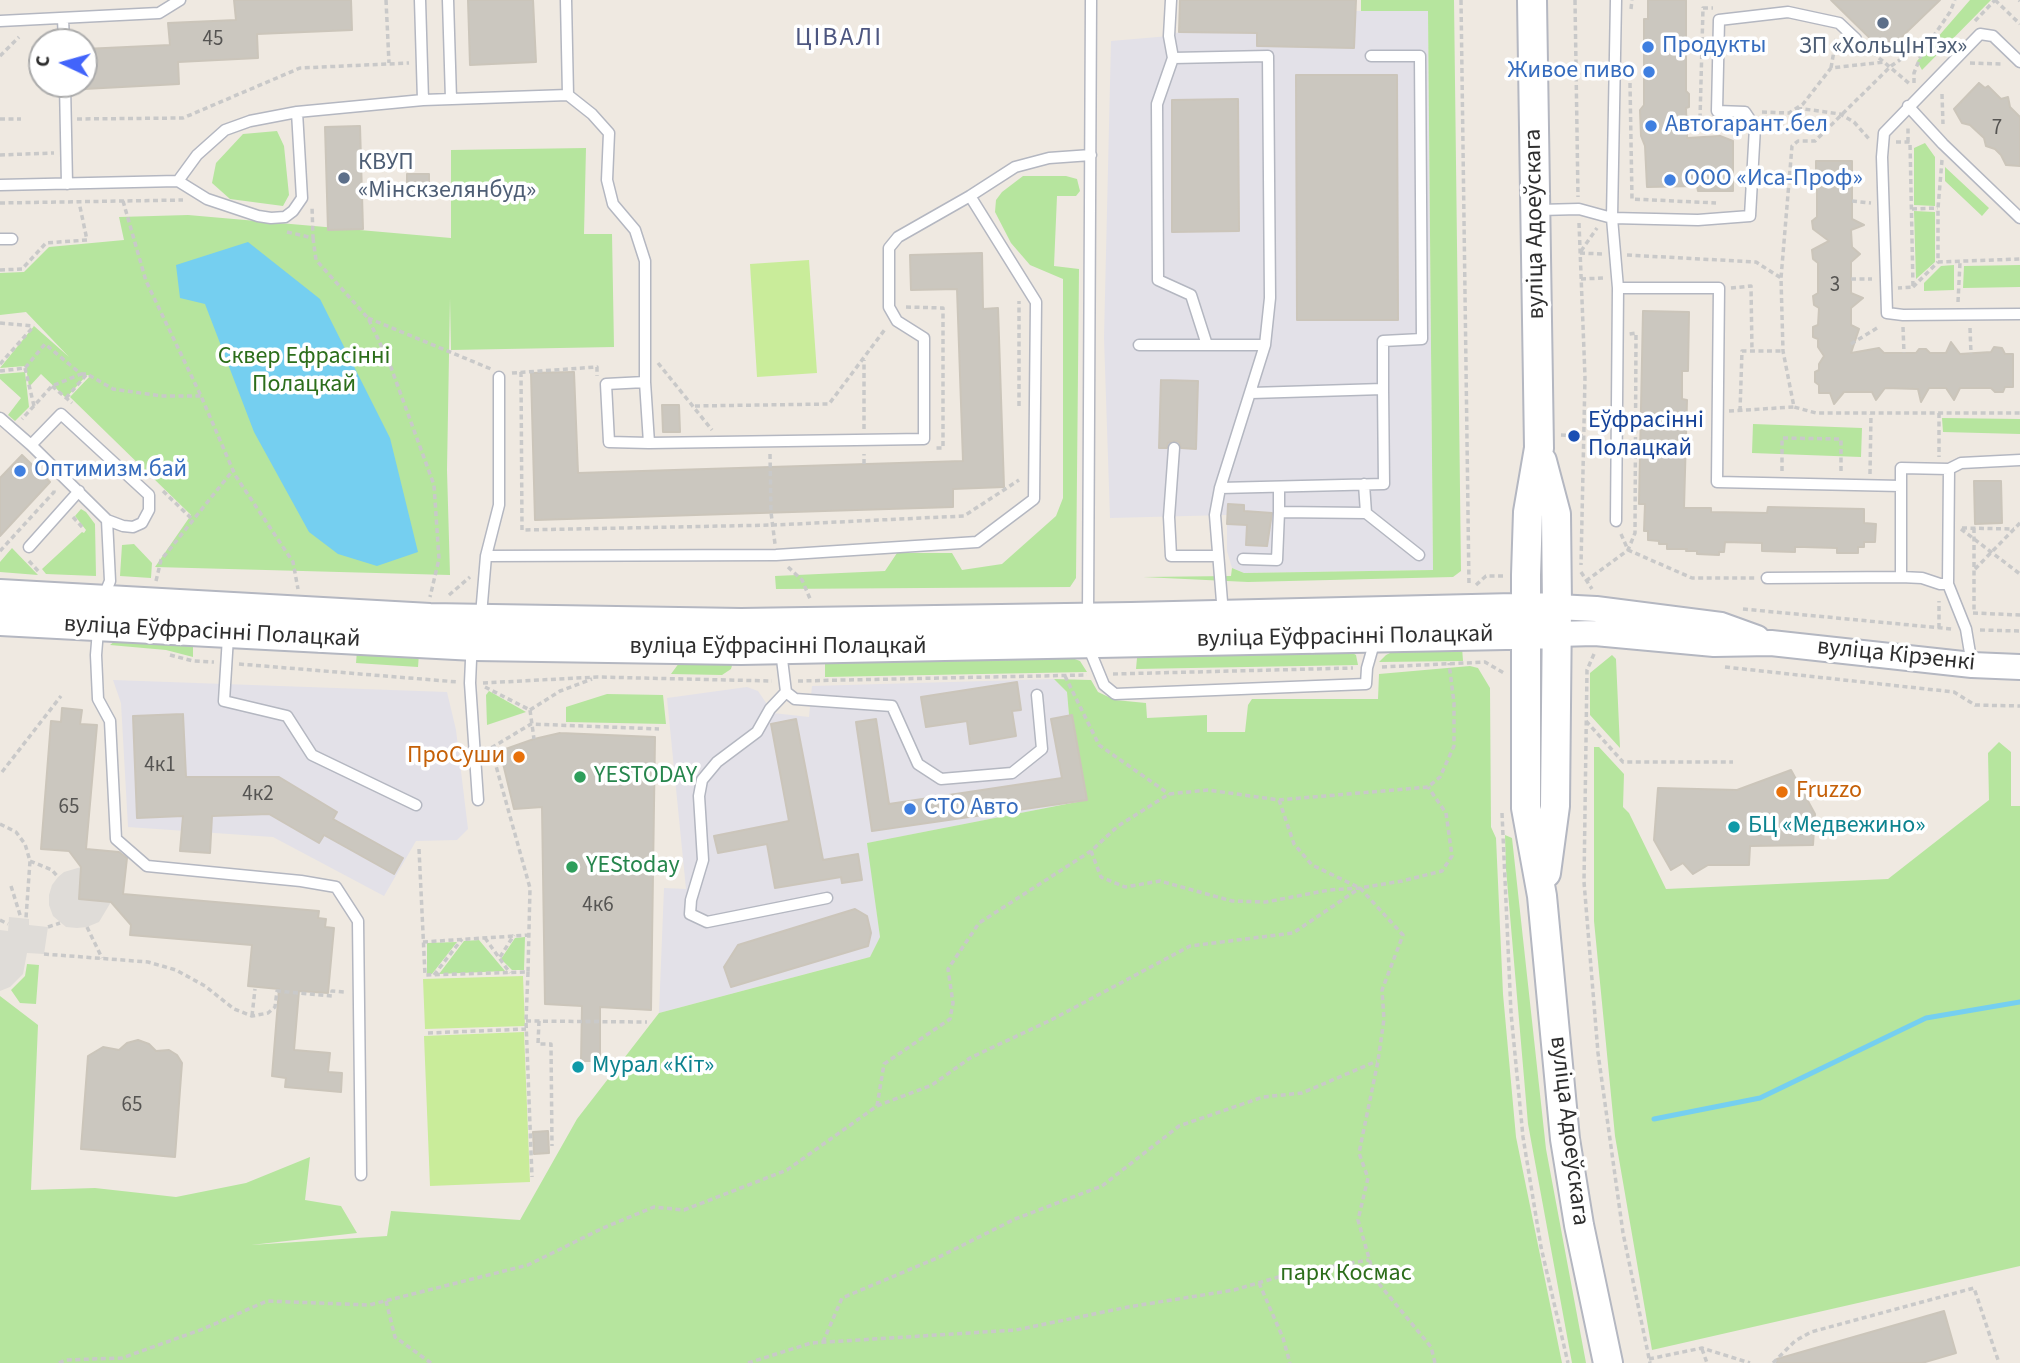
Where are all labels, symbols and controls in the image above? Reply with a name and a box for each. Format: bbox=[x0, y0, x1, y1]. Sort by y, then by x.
marker: ЗП «ХольцIнТэх» bbox=[1875, 15, 1891, 31]
district label: ЦІВАЛІ bbox=[796, 23, 882, 55]
house number: 45 bbox=[203, 27, 223, 53]
north arrow bbox=[28, 28, 98, 98]
place label: Продукты bbox=[1662, 33, 1766, 61]
place label: ЗП «ХольцIнТэх» bbox=[1799, 34, 1967, 62]
marker: Продукты bbox=[1640, 39, 1656, 55]
text: С bbox=[30, 55, 58, 68]
place label: Живое пиво bbox=[1508, 58, 1635, 86]
marker: Живое пиво bbox=[1641, 64, 1657, 80]
place label: Автогарант.бел bbox=[1665, 112, 1828, 140]
house number: 7 bbox=[1992, 116, 2002, 142]
marker: Автогарант.бел bbox=[1643, 118, 1659, 134]
street label: вуліца Адоеўскага bbox=[1520, 129, 1552, 319]
place label: КВУП «Мінскзелянбуд» bbox=[358, 150, 536, 206]
place label: ООО «Иса-Проф» bbox=[1684, 166, 1863, 194]
marker: КВУП «Мінскзелянбуд» bbox=[336, 170, 352, 186]
marker: ООО «Иса-Проф» bbox=[1662, 172, 1678, 188]
house number: 3 bbox=[1830, 273, 1840, 299]
park label: Сквер Ефрасінні Полацкай bbox=[218, 344, 390, 400]
place label: Еўфрасінні Полацкай bbox=[1588, 408, 1704, 464]
marker: Еўфрасінні Полацкай bbox=[1566, 428, 1582, 444]
place label: Оптимизм.бай bbox=[34, 457, 187, 485]
marker: Оптимизм.бай bbox=[12, 463, 28, 479]
street label: вуліца Еўфрасінні Полацкай bbox=[63, 611, 361, 655]
street label: вуліца Еўфрасінні Полацкай bbox=[1196, 621, 1494, 655]
street label: вуліца Кірэенкі bbox=[1815, 633, 1977, 679]
street label: вуліца Еўфрасінні Полацкай bbox=[630, 634, 926, 662]
place label: ПроСуши bbox=[407, 743, 505, 771]
marker: ПроСуши bbox=[511, 749, 527, 765]
house number: 4к1 bbox=[144, 753, 176, 779]
place label: YESTODAY bbox=[594, 763, 697, 791]
marker: YESTODAY bbox=[572, 769, 588, 785]
place label: Fruzzo bbox=[1796, 778, 1862, 806]
house number: 4к2 bbox=[242, 782, 274, 808]
marker: Fruzzo bbox=[1774, 784, 1790, 800]
house number: 65 bbox=[59, 795, 79, 821]
place label: СТО Авто bbox=[924, 795, 1019, 823]
marker: СТО Авто bbox=[902, 801, 918, 817]
place label: БЦ «Медвежино» bbox=[1748, 813, 1925, 841]
marker: БЦ «Медвежино» bbox=[1726, 819, 1742, 835]
place label: YEStoday bbox=[586, 853, 680, 881]
marker: YEStoday bbox=[564, 859, 580, 875]
house number: 4к6 bbox=[582, 893, 614, 919]
street label: вуліца Адоеўскага bbox=[1542, 1035, 1594, 1227]
place label: Мурал «Кіт» bbox=[592, 1053, 714, 1081]
marker: Мурал «Кіт» bbox=[570, 1059, 586, 1075]
house number: 65 bbox=[122, 1093, 142, 1119]
park label: парк Космас bbox=[1280, 1261, 1412, 1289]

